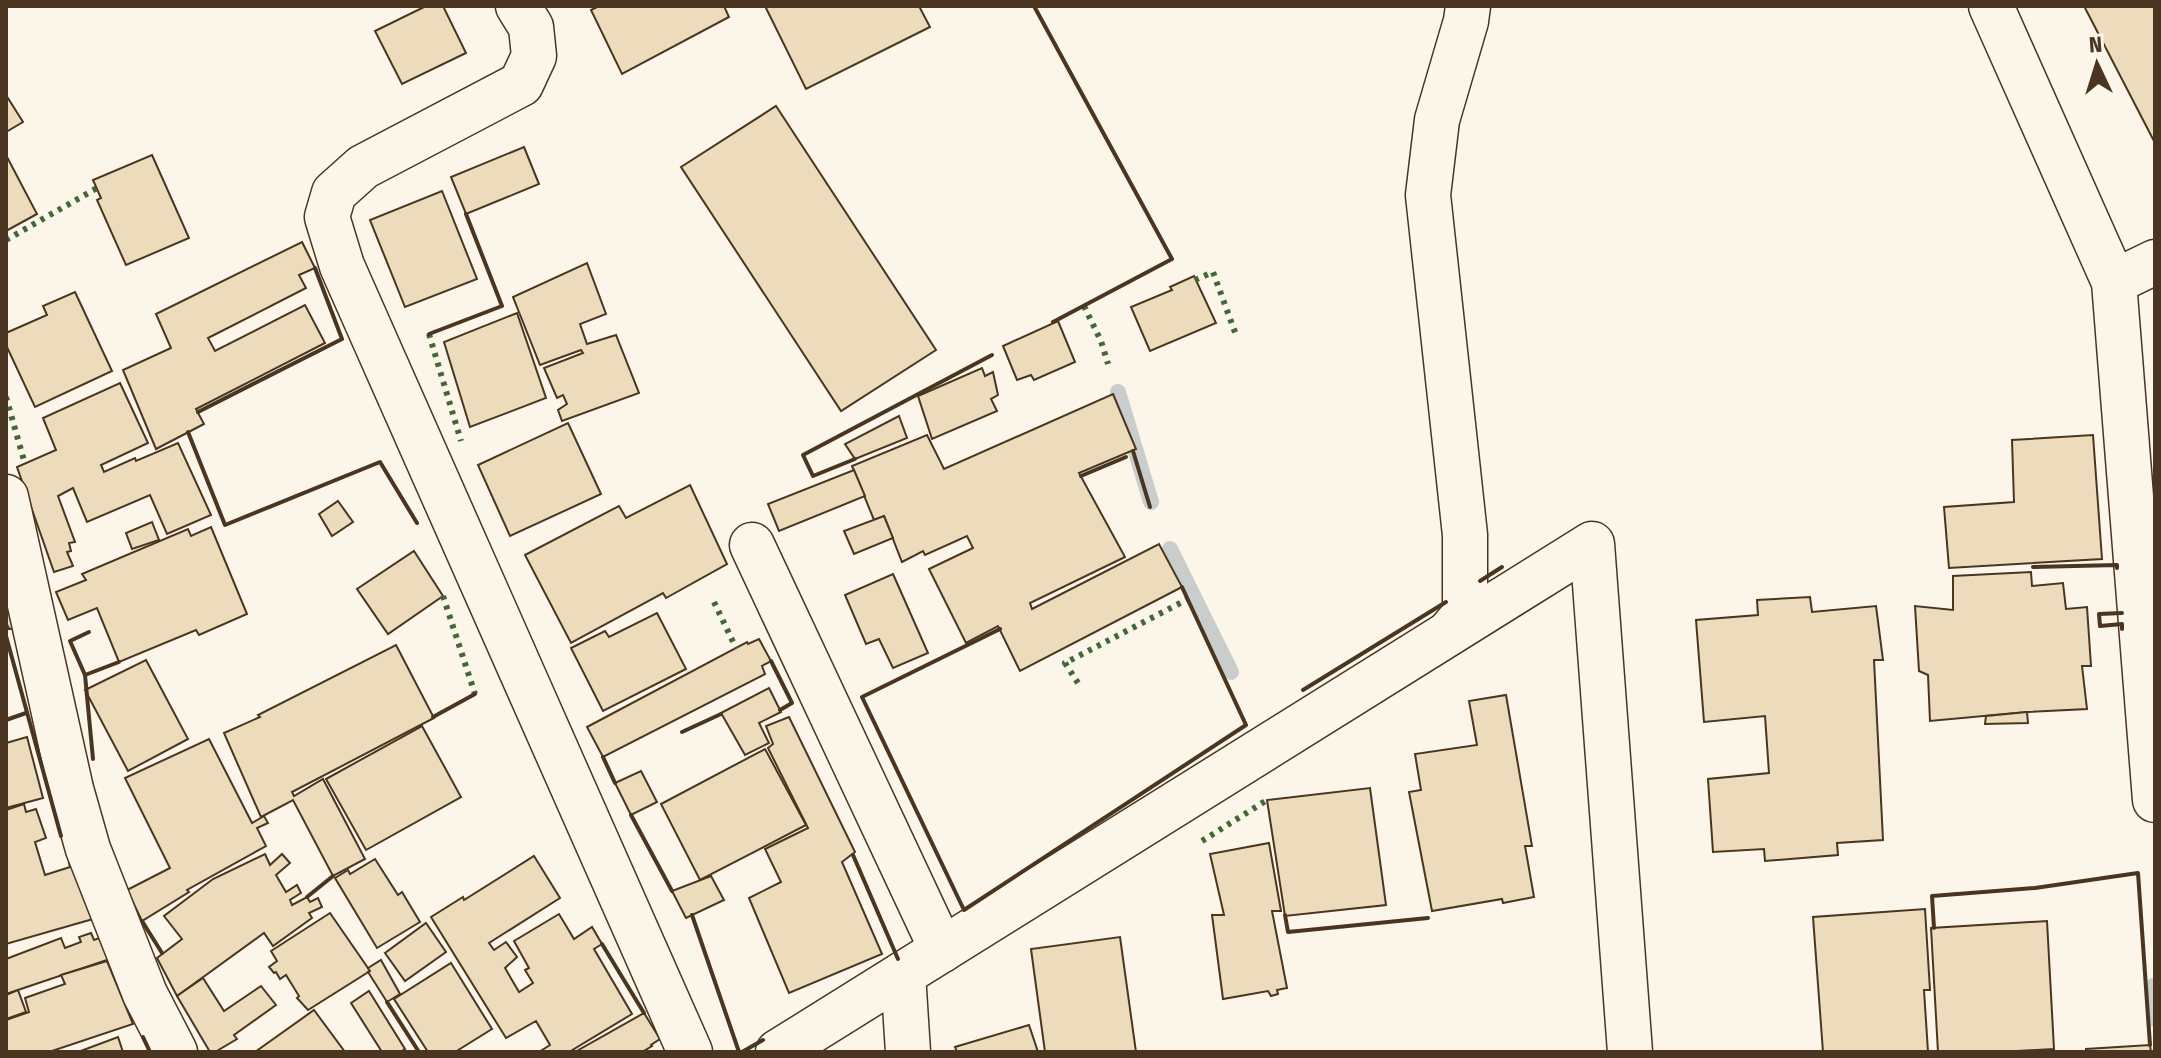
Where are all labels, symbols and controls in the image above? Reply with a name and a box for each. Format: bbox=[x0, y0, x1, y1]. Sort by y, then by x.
north arrow bbox=[2057, 24, 2137, 104]
text: N bbox=[2088, 31, 2103, 58]

